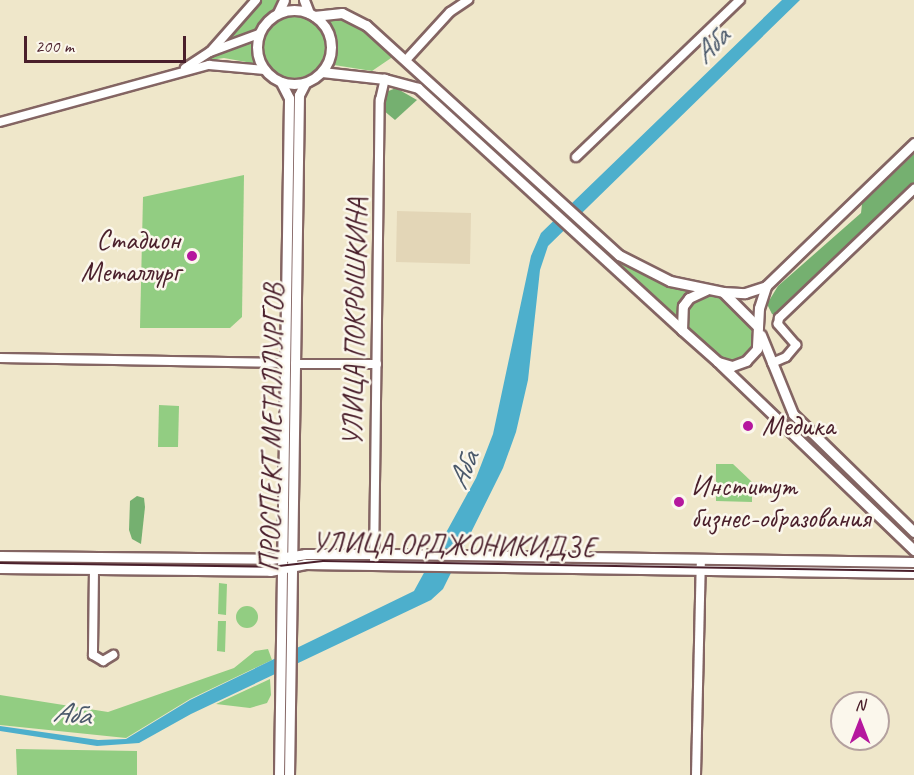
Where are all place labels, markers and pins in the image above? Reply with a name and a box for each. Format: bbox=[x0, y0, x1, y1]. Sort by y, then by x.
place label: Стадион Металлург bbox=[81, 223, 180, 289]
marker: Стадион Металлург bbox=[185, 249, 199, 263]
place label: Медика bbox=[762, 409, 835, 443]
marker: Медика bbox=[739, 417, 757, 435]
place label: Институт бизнес-образования bbox=[691, 469, 870, 535]
marker: Институт бизнес-образования bbox=[672, 495, 686, 509]

